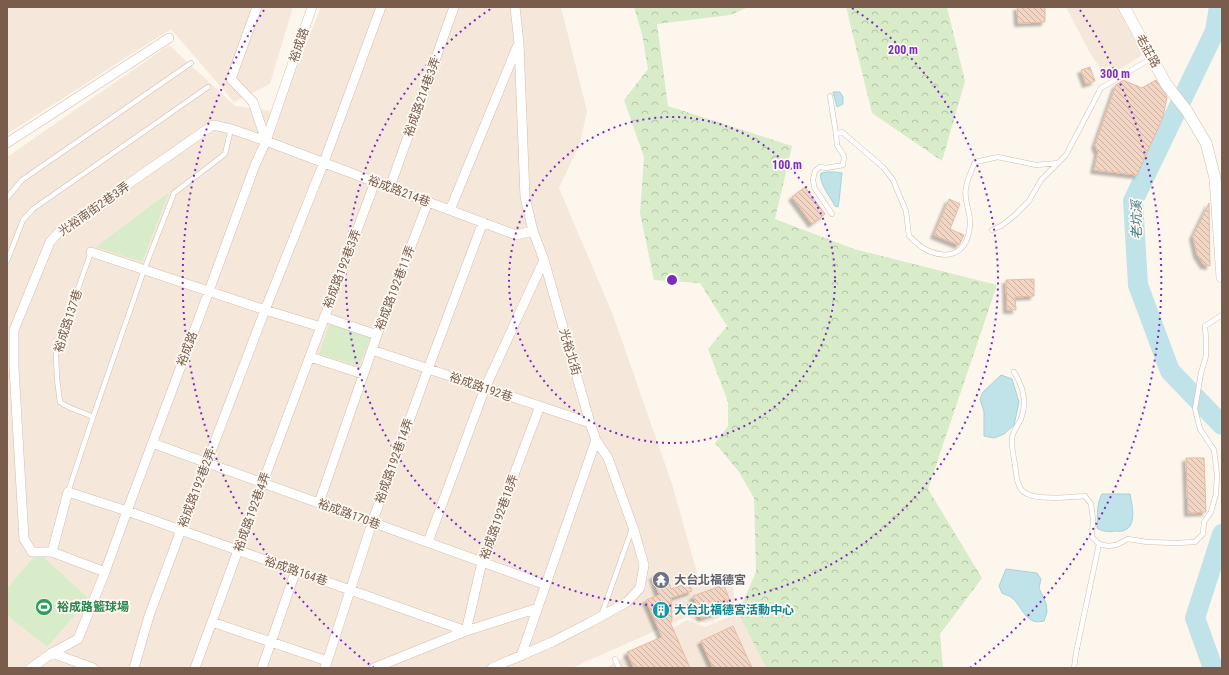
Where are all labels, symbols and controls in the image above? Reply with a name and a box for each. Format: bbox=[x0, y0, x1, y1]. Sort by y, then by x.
street label: 裕成路 bbox=[287, 26, 311, 64]
street label: 老莊路 bbox=[1133, 32, 1163, 70]
text: 200 m bbox=[888, 43, 918, 57]
street label: 裕成路214巷3弄 bbox=[401, 55, 443, 139]
text: 300 m bbox=[1100, 67, 1130, 81]
text: 100 m bbox=[772, 158, 802, 172]
street label: 裕成路214巷 bbox=[366, 173, 432, 209]
street label: 光裕南街2巷3弄 bbox=[56, 179, 132, 239]
water label: 老坑溪 bbox=[1129, 199, 1144, 240]
street label: 裕成路192巷3弄 bbox=[320, 227, 364, 311]
street label: 裕成路192巷11弄 bbox=[372, 244, 418, 332]
centre of rings bbox=[665, 273, 679, 287]
street label: 裕成路137巷 bbox=[51, 288, 85, 354]
street label: 光裕北街 bbox=[557, 327, 583, 377]
street label: 裕成路 bbox=[174, 330, 200, 368]
street label: 裕成路192巷 bbox=[448, 370, 514, 404]
street label: 裕成路192巷14弄 bbox=[372, 416, 416, 506]
street label: 裕成路192巷2弄 bbox=[175, 446, 219, 530]
street label: 裕成路192巷4弄 bbox=[231, 470, 273, 554]
street label: 裕成路192巷18弄 bbox=[477, 472, 521, 562]
street label: 裕成路170巷 bbox=[316, 496, 382, 532]
street label: 裕成路164巷 bbox=[263, 554, 329, 588]
temple icon: 大台北福德宮 bbox=[651, 570, 671, 590]
place label: 大台北福德宮 bbox=[674, 573, 746, 587]
sports icon: 裕成路籃球場 bbox=[34, 597, 54, 617]
place label: 裕成路籃球場 bbox=[57, 600, 129, 614]
building icon: 大台北福德宮活動中心 bbox=[651, 600, 671, 620]
place label: 大台北福德宮活動中心 bbox=[674, 603, 794, 617]

